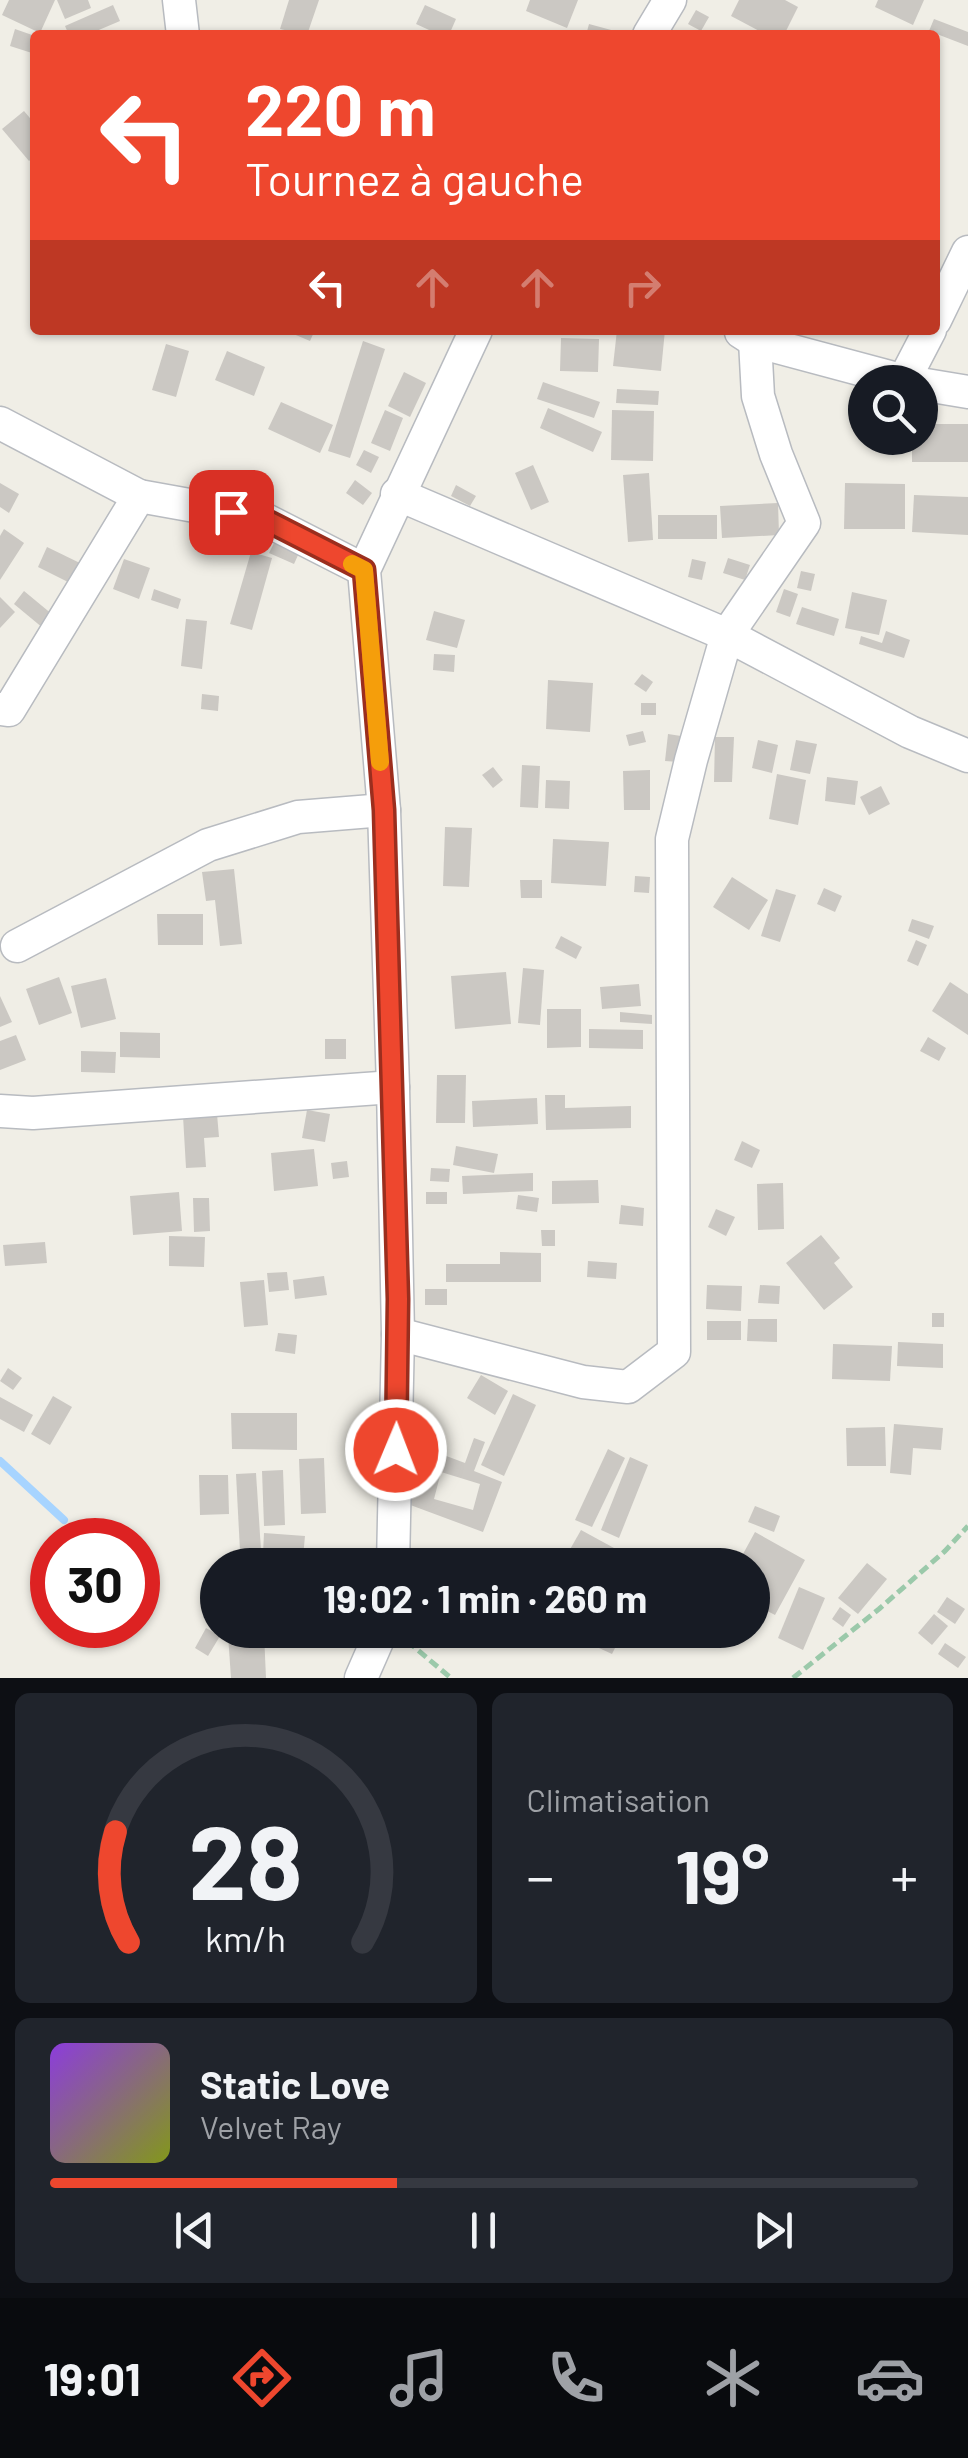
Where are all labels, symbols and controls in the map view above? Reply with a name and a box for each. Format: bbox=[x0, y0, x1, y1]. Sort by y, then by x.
text: 220 m bbox=[245, 66, 436, 150]
icon: left bbox=[80, 70, 210, 200]
text: Tournez à gauche bbox=[245, 151, 584, 205]
icon: left bbox=[300, 260, 355, 315]
icon: ahead bbox=[405, 260, 460, 315]
icon: ahead bbox=[510, 260, 565, 315]
icon: right bbox=[615, 260, 670, 315]
map controls bbox=[848, 365, 938, 455]
button: search bbox=[848, 365, 938, 455]
pin bbox=[189, 470, 274, 555]
icon: arrive bbox=[204, 485, 259, 540]
position arrow bbox=[344, 1398, 448, 1502]
speed limit sign: 30 bbox=[30, 1518, 160, 1648]
text: 19:02 · 1 min · 260 m bbox=[323, 1575, 647, 1621]
text: Climatisation bbox=[527, 1780, 710, 1818]
text: 28 bbox=[188, 1796, 303, 1921]
text: 19° bbox=[675, 1829, 770, 1919]
text: − bbox=[527, 1842, 554, 1908]
text: + bbox=[890, 1842, 918, 1908]
text: km/h bbox=[205, 1916, 286, 1959]
text: Static Love bbox=[200, 2061, 390, 2107]
text: Velvet Ray bbox=[200, 2107, 342, 2145]
icon: previous bbox=[167, 2203, 222, 2258]
icon: pause bbox=[456, 2203, 511, 2258]
icon: next bbox=[746, 2203, 801, 2258]
icon: directions bbox=[227, 2343, 297, 2413]
icon: music bbox=[384, 2343, 454, 2413]
icon: phone bbox=[541, 2343, 611, 2413]
icon: climate bbox=[698, 2343, 768, 2413]
icon: car bbox=[855, 2343, 925, 2413]
text: 19:01 bbox=[43, 2351, 141, 2405]

